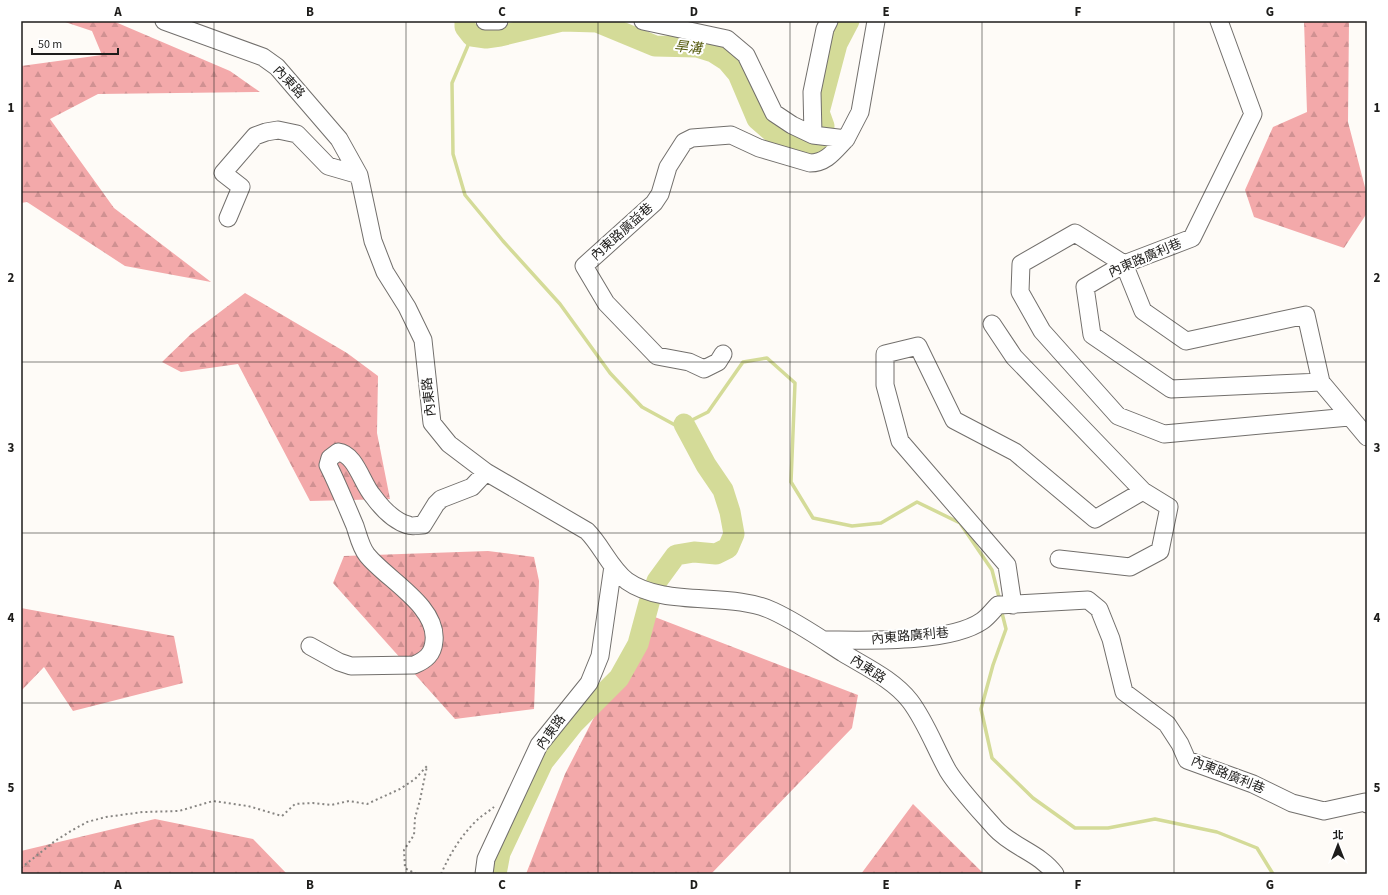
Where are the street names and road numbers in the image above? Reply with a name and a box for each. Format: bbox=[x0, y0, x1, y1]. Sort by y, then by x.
street label: 內東路 bbox=[269, 62, 309, 102]
street label: 內東路廣益巷 bbox=[587, 199, 657, 265]
street label: 內東路廣利巷 bbox=[1106, 234, 1184, 282]
street label: 內東路 bbox=[418, 377, 440, 417]
street label: 內東路廣利巷 bbox=[870, 624, 950, 648]
street label: 內東路 bbox=[847, 651, 889, 687]
street label: 內東路 bbox=[532, 711, 570, 753]
street label: 內東路廣利巷 bbox=[1188, 752, 1268, 798]

